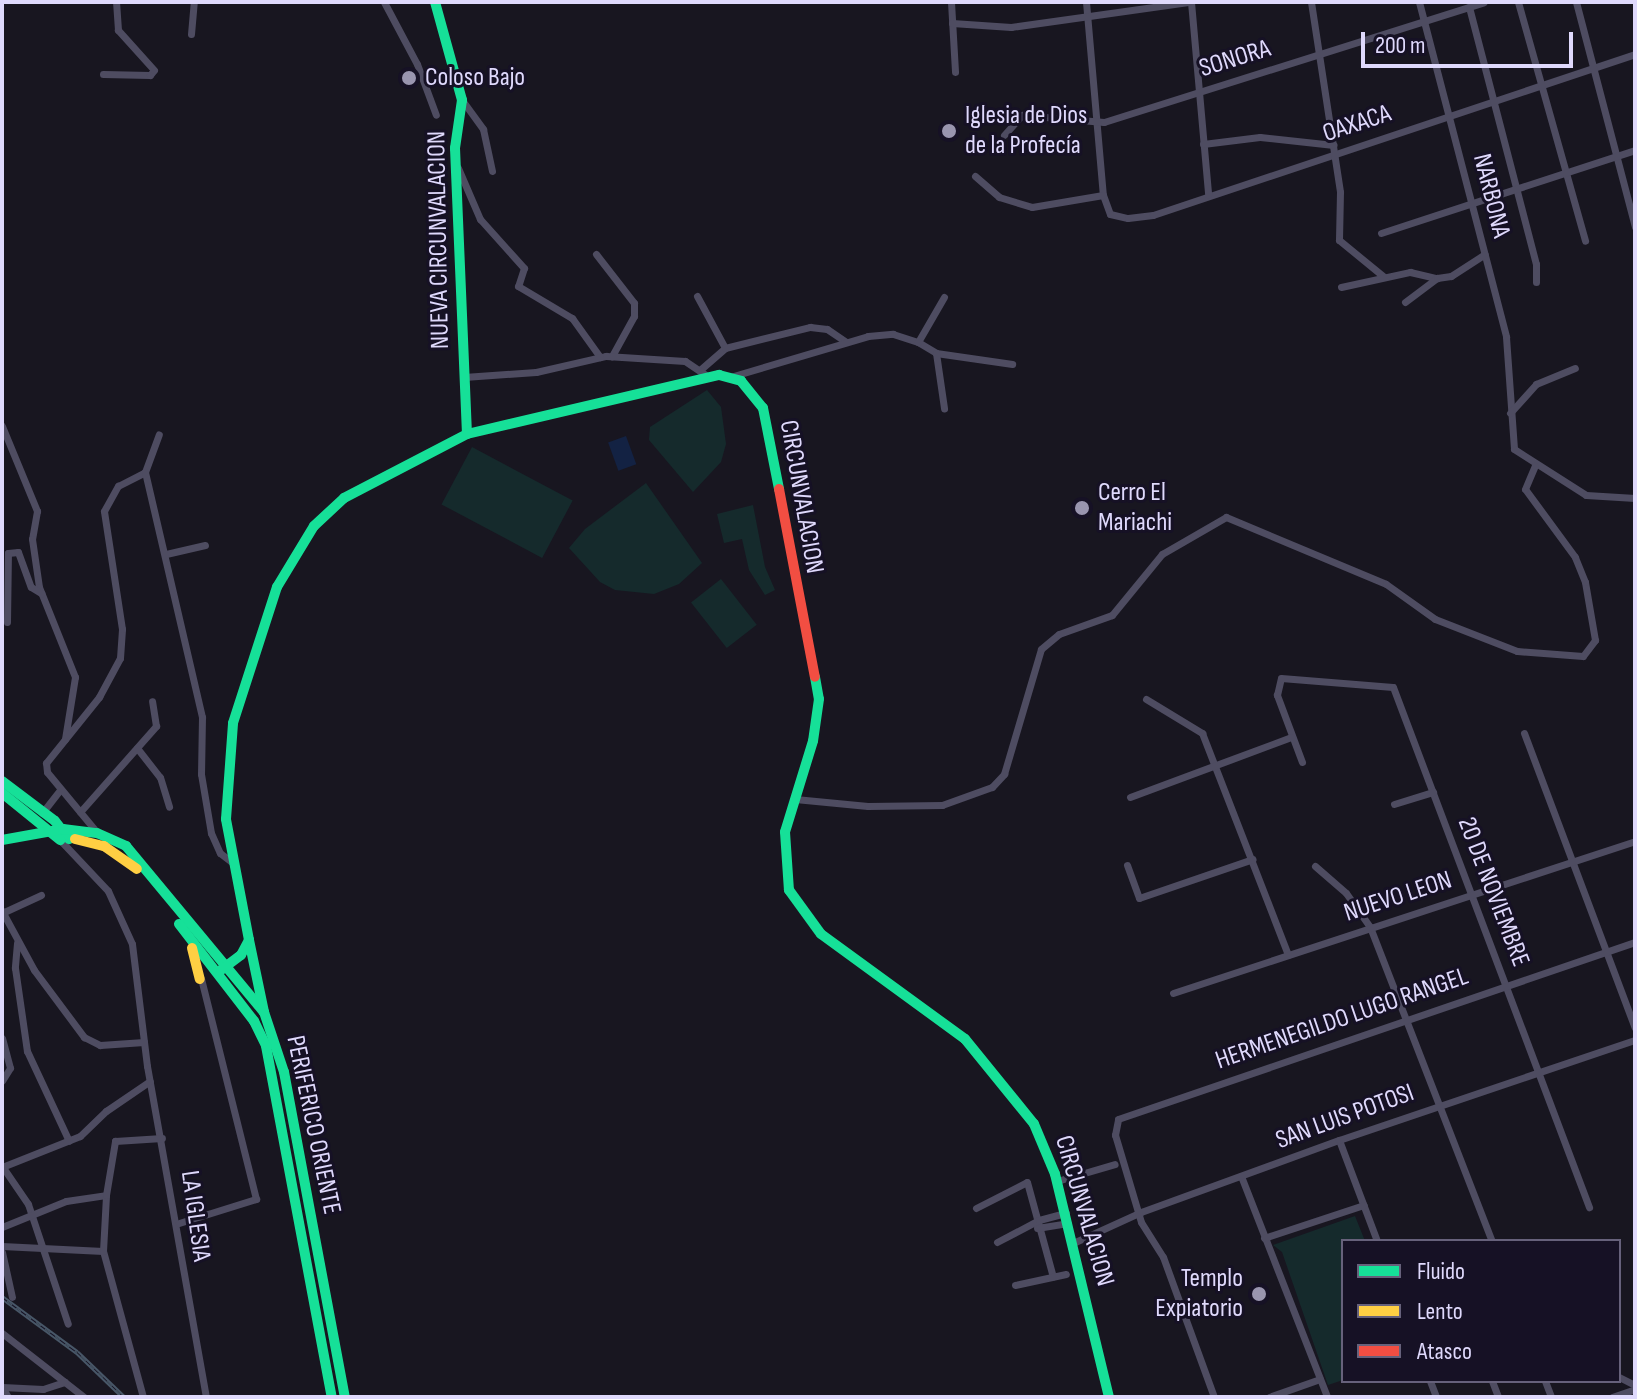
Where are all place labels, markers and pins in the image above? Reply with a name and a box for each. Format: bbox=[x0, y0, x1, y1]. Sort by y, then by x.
place label: Coloso Bajo bbox=[425, 62, 525, 94]
marker: Coloso Bajo bbox=[400, 69, 418, 87]
place label: Iglesia de Dios de la Profecía bbox=[965, 100, 1087, 162]
marker: Iglesia de Dios de la Profecía bbox=[940, 122, 958, 140]
place label: Cerro El Mariachi bbox=[1098, 477, 1172, 538]
marker: Cerro El Mariachi bbox=[1073, 499, 1091, 517]
place label: Templo Expiatorio bbox=[1155, 1263, 1243, 1324]
marker: Templo Expiatorio bbox=[1250, 1285, 1268, 1303]

